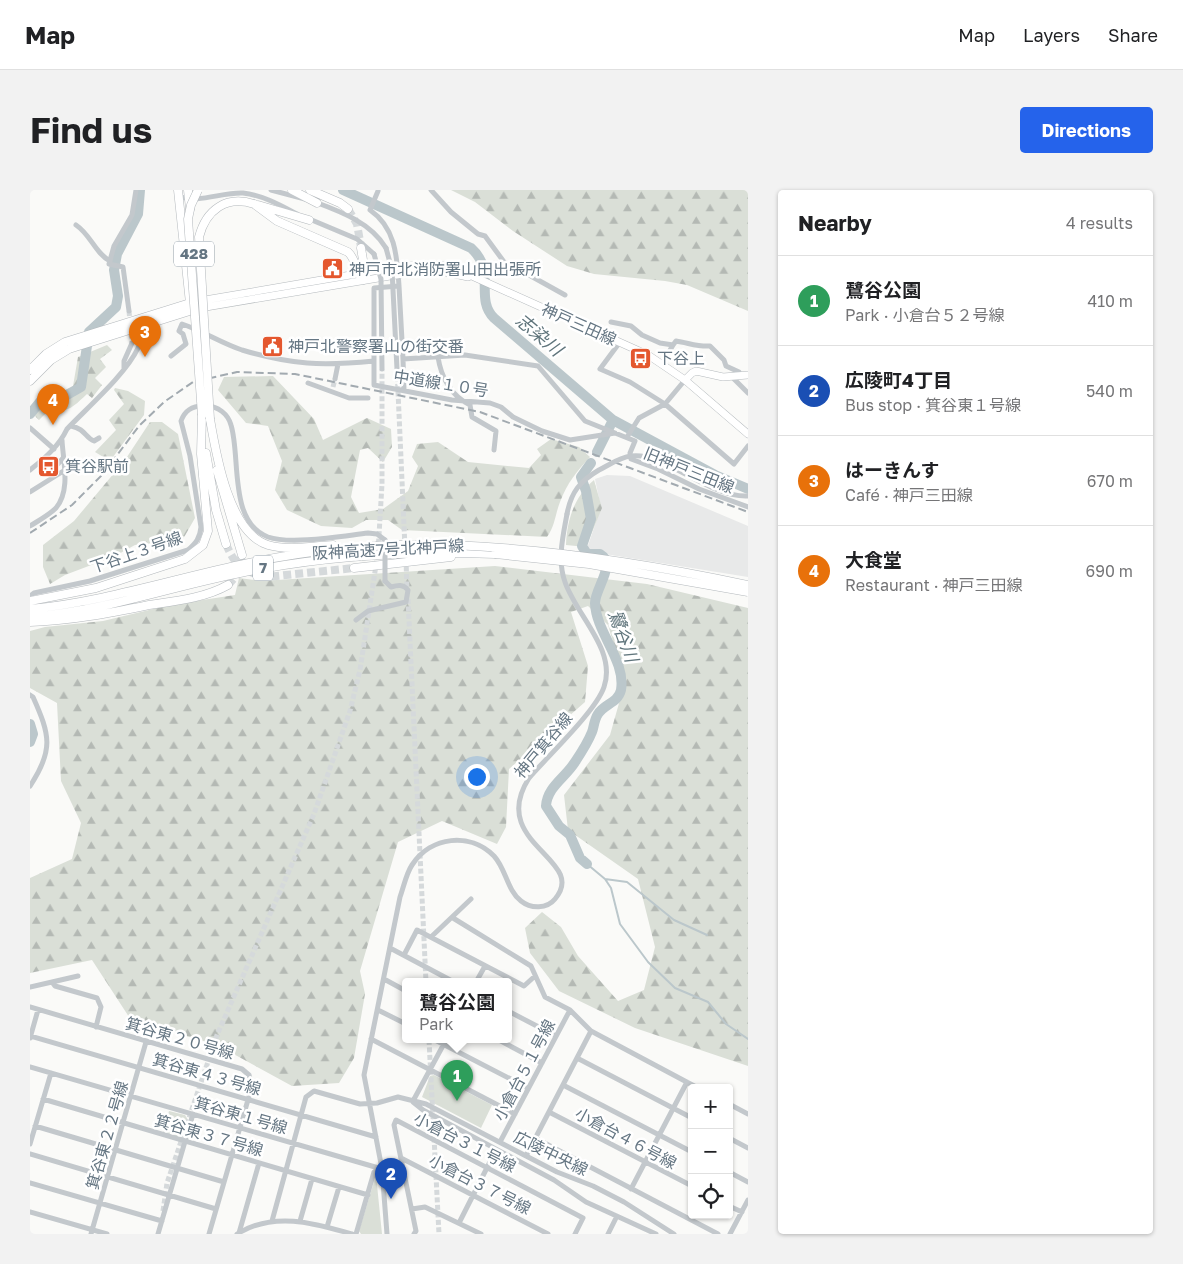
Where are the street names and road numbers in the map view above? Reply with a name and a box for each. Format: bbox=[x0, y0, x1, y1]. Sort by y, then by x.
road number: 428 bbox=[174, 242, 214, 266]
street label: 神戸三田線 bbox=[538, 299, 620, 349]
street label: 中道線１０号 bbox=[392, 366, 490, 400]
street label: 旧神戸三田線 bbox=[641, 443, 737, 497]
street label: 下谷上３号線 bbox=[87, 527, 185, 577]
street label: 阪神高速7号北神戸線 bbox=[311, 535, 465, 563]
road number: 7 bbox=[253, 556, 273, 580]
street label: 神戸箕谷線 bbox=[510, 708, 576, 782]
street label: 箕谷東２０号線 bbox=[123, 1013, 237, 1063]
street label: 小倉台５１号線 bbox=[489, 1016, 559, 1124]
street label: 箕谷東４３号線 bbox=[150, 1049, 264, 1099]
street label: 箕谷東２２号線 bbox=[82, 1078, 132, 1192]
street label: 箕谷東１号線 bbox=[192, 1092, 290, 1138]
street label: 小倉台４６号線 bbox=[572, 1103, 680, 1173]
street label: 小倉台３１号線 bbox=[411, 1108, 519, 1176]
street label: 箕谷東３７号線 bbox=[152, 1110, 266, 1160]
street label: 広陵中央線 bbox=[511, 1126, 591, 1180]
street label: 小倉台３７号線 bbox=[426, 1150, 534, 1218]

